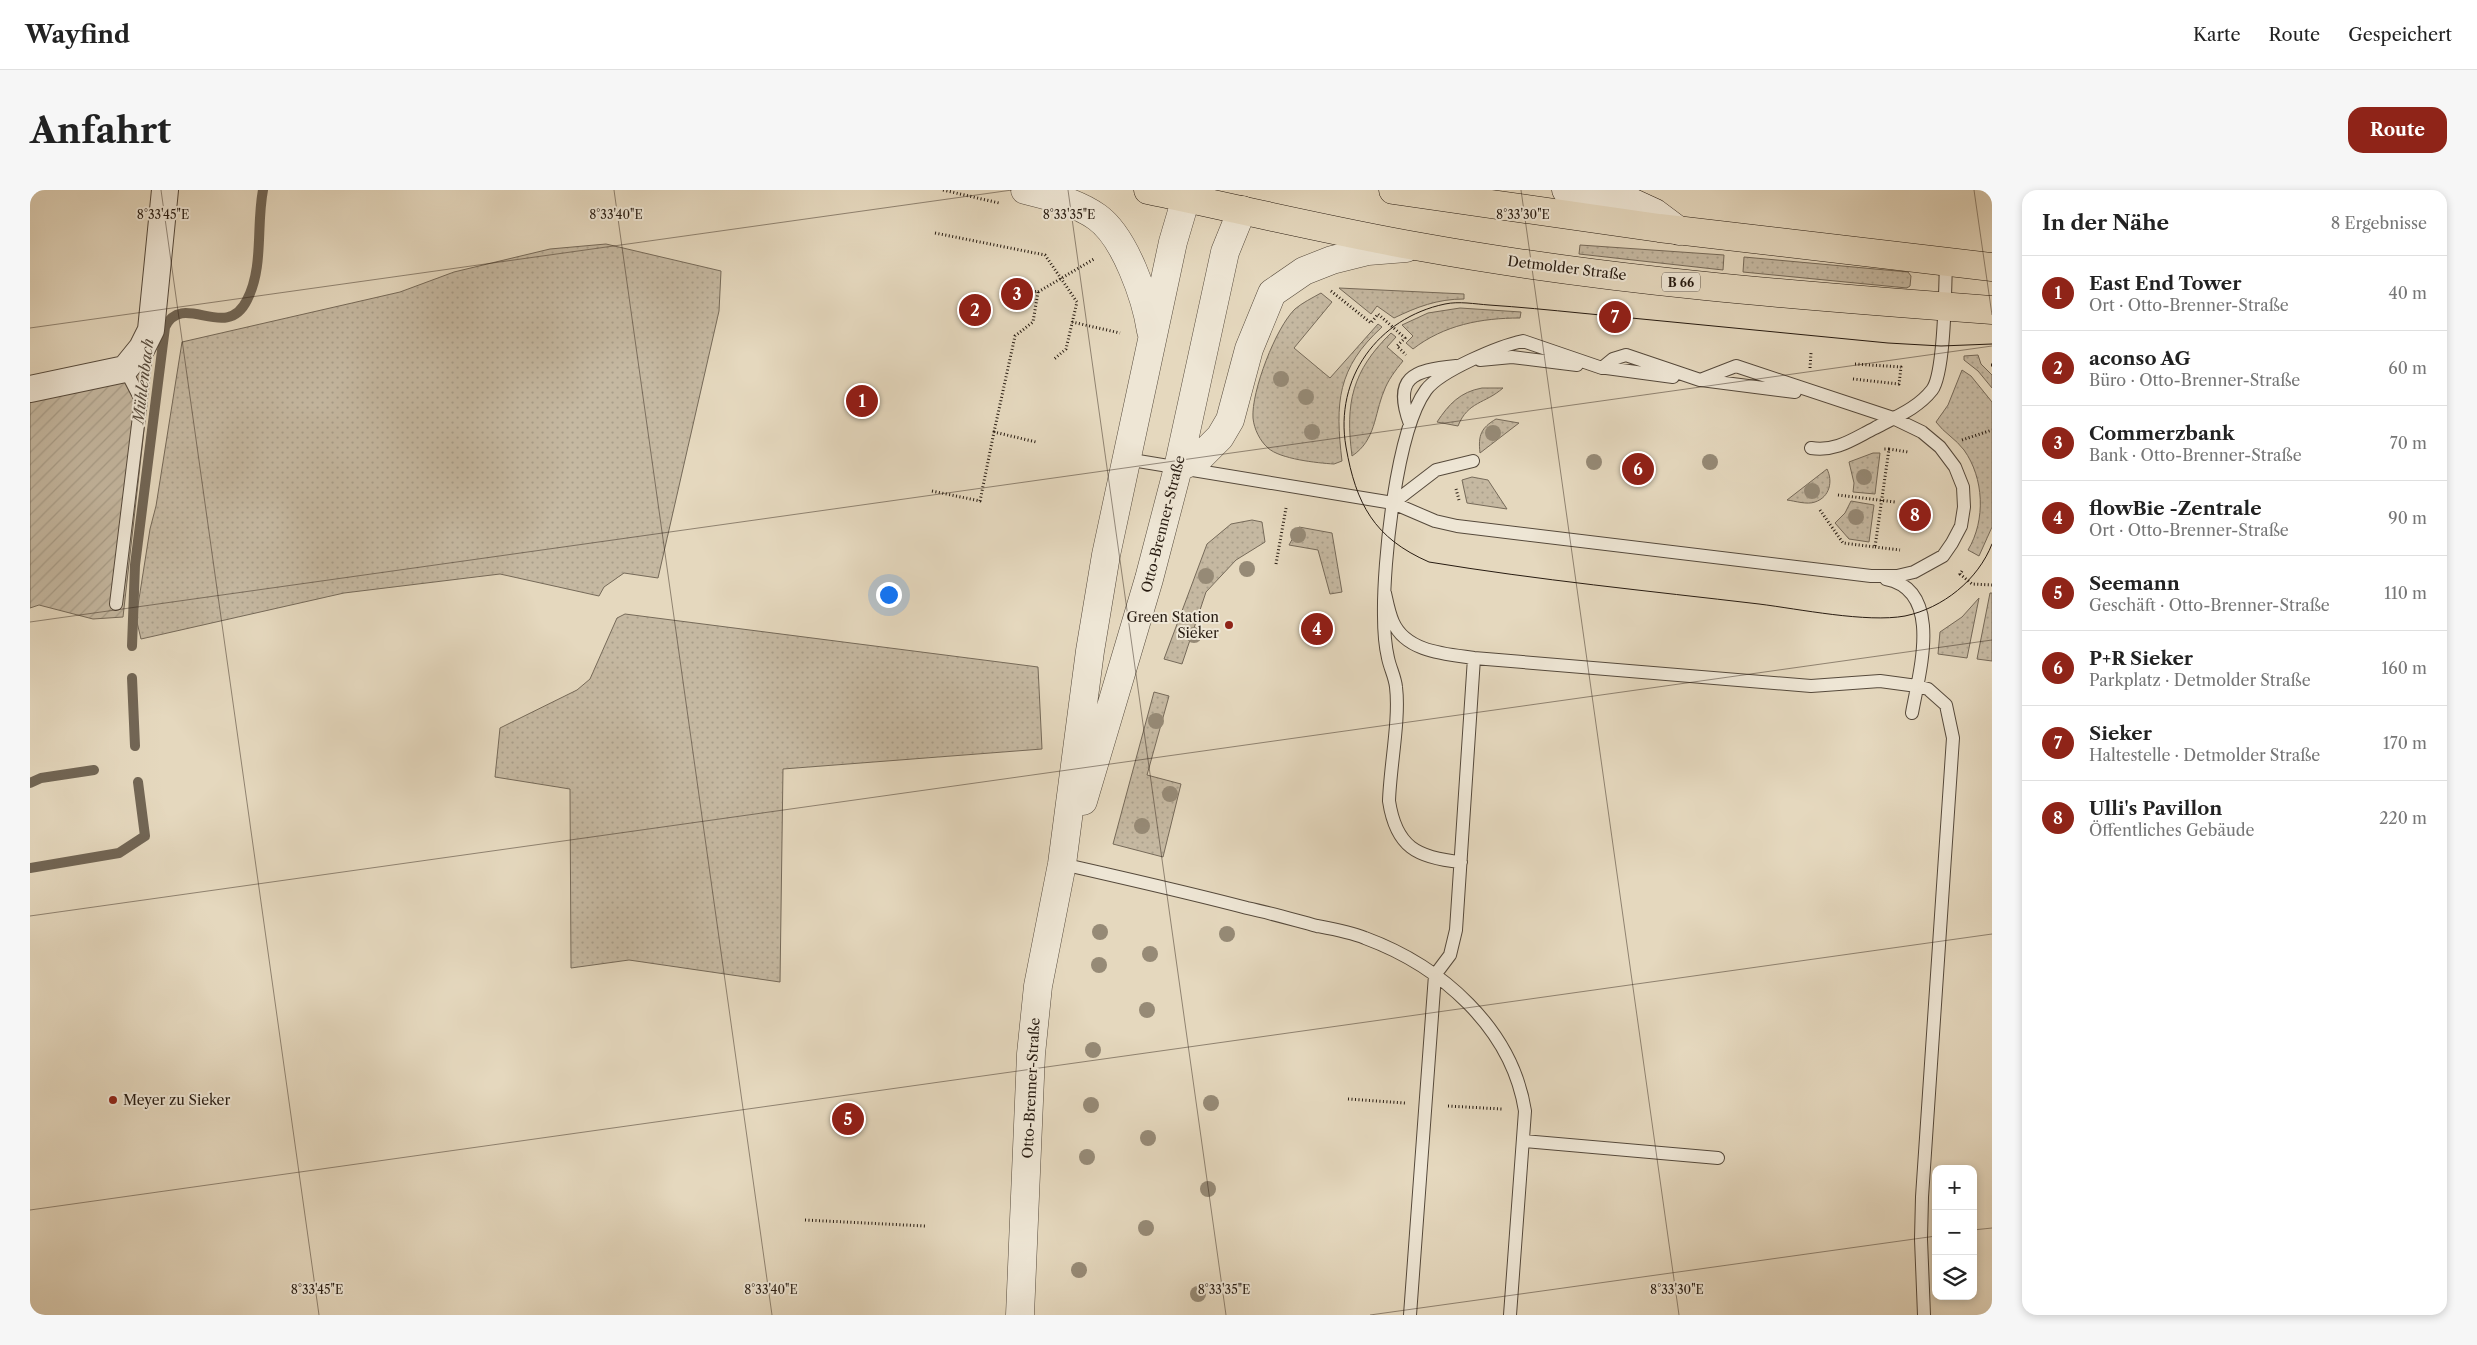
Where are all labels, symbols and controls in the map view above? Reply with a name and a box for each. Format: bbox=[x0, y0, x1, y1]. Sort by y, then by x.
text: Wayfind bbox=[25, 20, 130, 49]
text: Karte bbox=[2193, 24, 2241, 46]
text: Route bbox=[2269, 24, 2320, 46]
text: Gespeichert bbox=[2348, 24, 2452, 46]
button: Route bbox=[2348, 107, 2447, 153]
text: Anfahrt bbox=[30, 109, 171, 152]
text: 8°33'45"E bbox=[137, 207, 189, 222]
text: 8°33'40"E bbox=[589, 207, 643, 222]
text: 8°33'35"E bbox=[1043, 207, 1095, 222]
text: 8°33'30"E bbox=[1496, 207, 1550, 222]
text: In der Nähe bbox=[2042, 210, 2169, 235]
text: 8 Ergebnisse bbox=[2331, 213, 2427, 233]
street label: Detmolder Straße bbox=[1506, 252, 1628, 284]
road number: B 66 bbox=[1662, 272, 1700, 291]
text: East End Tower bbox=[2089, 272, 2241, 295]
pin: 3 bbox=[1001, 275, 1033, 313]
text: 1 bbox=[2054, 283, 2062, 303]
text: 40 m bbox=[2388, 283, 2427, 303]
pin: 2 bbox=[959, 291, 991, 329]
text: Ort · Otto-Brenner-Straße bbox=[2089, 295, 2289, 315]
pin: 7 bbox=[1599, 298, 1631, 336]
water label: Mühlenbach bbox=[128, 337, 158, 426]
text: aconso AG bbox=[2089, 347, 2191, 370]
text: 2 bbox=[2053, 358, 2063, 378]
text: 60 m bbox=[2388, 358, 2427, 378]
text: Büro · Otto-Brenner-Straße bbox=[2089, 370, 2300, 390]
pin: 1 bbox=[846, 382, 878, 420]
text: Commerzbank bbox=[2089, 422, 2235, 445]
text: 3 bbox=[2053, 433, 2063, 453]
text: 70 m bbox=[2390, 433, 2427, 453]
text: Bank · Otto-Brenner-Straße bbox=[2089, 445, 2302, 465]
pin: 6 bbox=[1622, 450, 1654, 488]
street label: Otto-Brenner-Straße bbox=[1137, 453, 1189, 595]
pin: 8 bbox=[1899, 496, 1931, 534]
text: flowBie -Zentrale bbox=[2089, 497, 2261, 520]
text: 4 bbox=[2053, 508, 2063, 528]
text: 90 m bbox=[2388, 508, 2427, 528]
text: Ort · Otto-Brenner-Straße bbox=[2089, 520, 2289, 540]
text: Seemann bbox=[2089, 572, 2180, 595]
your location bbox=[876, 582, 902, 608]
text: 5 bbox=[2054, 583, 2062, 603]
text: 110 m bbox=[2384, 583, 2427, 603]
text: Geschäft · Otto-Brenner-Straße bbox=[2089, 595, 2330, 615]
place label: Green Station Sieker bbox=[1127, 608, 1219, 642]
pin: 4 bbox=[1301, 610, 1333, 648]
marker: Green Station Sieker bbox=[1223, 619, 1235, 631]
text: P+R Sieker bbox=[2089, 647, 2193, 670]
text: 6 bbox=[2053, 658, 2063, 678]
text: 160 m bbox=[2382, 658, 2427, 678]
text: Parkplatz · Detmolder Straße bbox=[2089, 670, 2311, 690]
text: Sieker bbox=[2089, 722, 2152, 745]
text: 7 bbox=[2054, 733, 2062, 753]
text: 170 m bbox=[2383, 733, 2427, 753]
text: Haltestelle · Detmolder Straße bbox=[2089, 745, 2320, 765]
text: Ulli's Pavillon bbox=[2089, 797, 2222, 820]
text: 8 bbox=[2053, 808, 2063, 828]
text: 220 m bbox=[2379, 808, 2427, 828]
text: Öffentliches Gebäude bbox=[2089, 820, 2254, 840]
street label: Otto-Brenner-Straße bbox=[1018, 1017, 1044, 1159]
place label: Meyer zu Sieker bbox=[123, 1091, 230, 1109]
marker: Meyer zu Sieker bbox=[107, 1094, 119, 1106]
pin: 5 bbox=[832, 1100, 864, 1138]
map controls bbox=[1932, 1165, 1977, 1300]
button: + bbox=[1932, 1165, 1977, 1210]
button: − bbox=[1932, 1210, 1977, 1255]
button: layers bbox=[1932, 1255, 1977, 1300]
text: 8°33'45"E bbox=[291, 1282, 343, 1297]
text: 8°33'40"E bbox=[744, 1282, 798, 1297]
text: 8°33'35"E bbox=[1198, 1282, 1250, 1297]
text: 8°33'30"E bbox=[1650, 1282, 1704, 1297]

